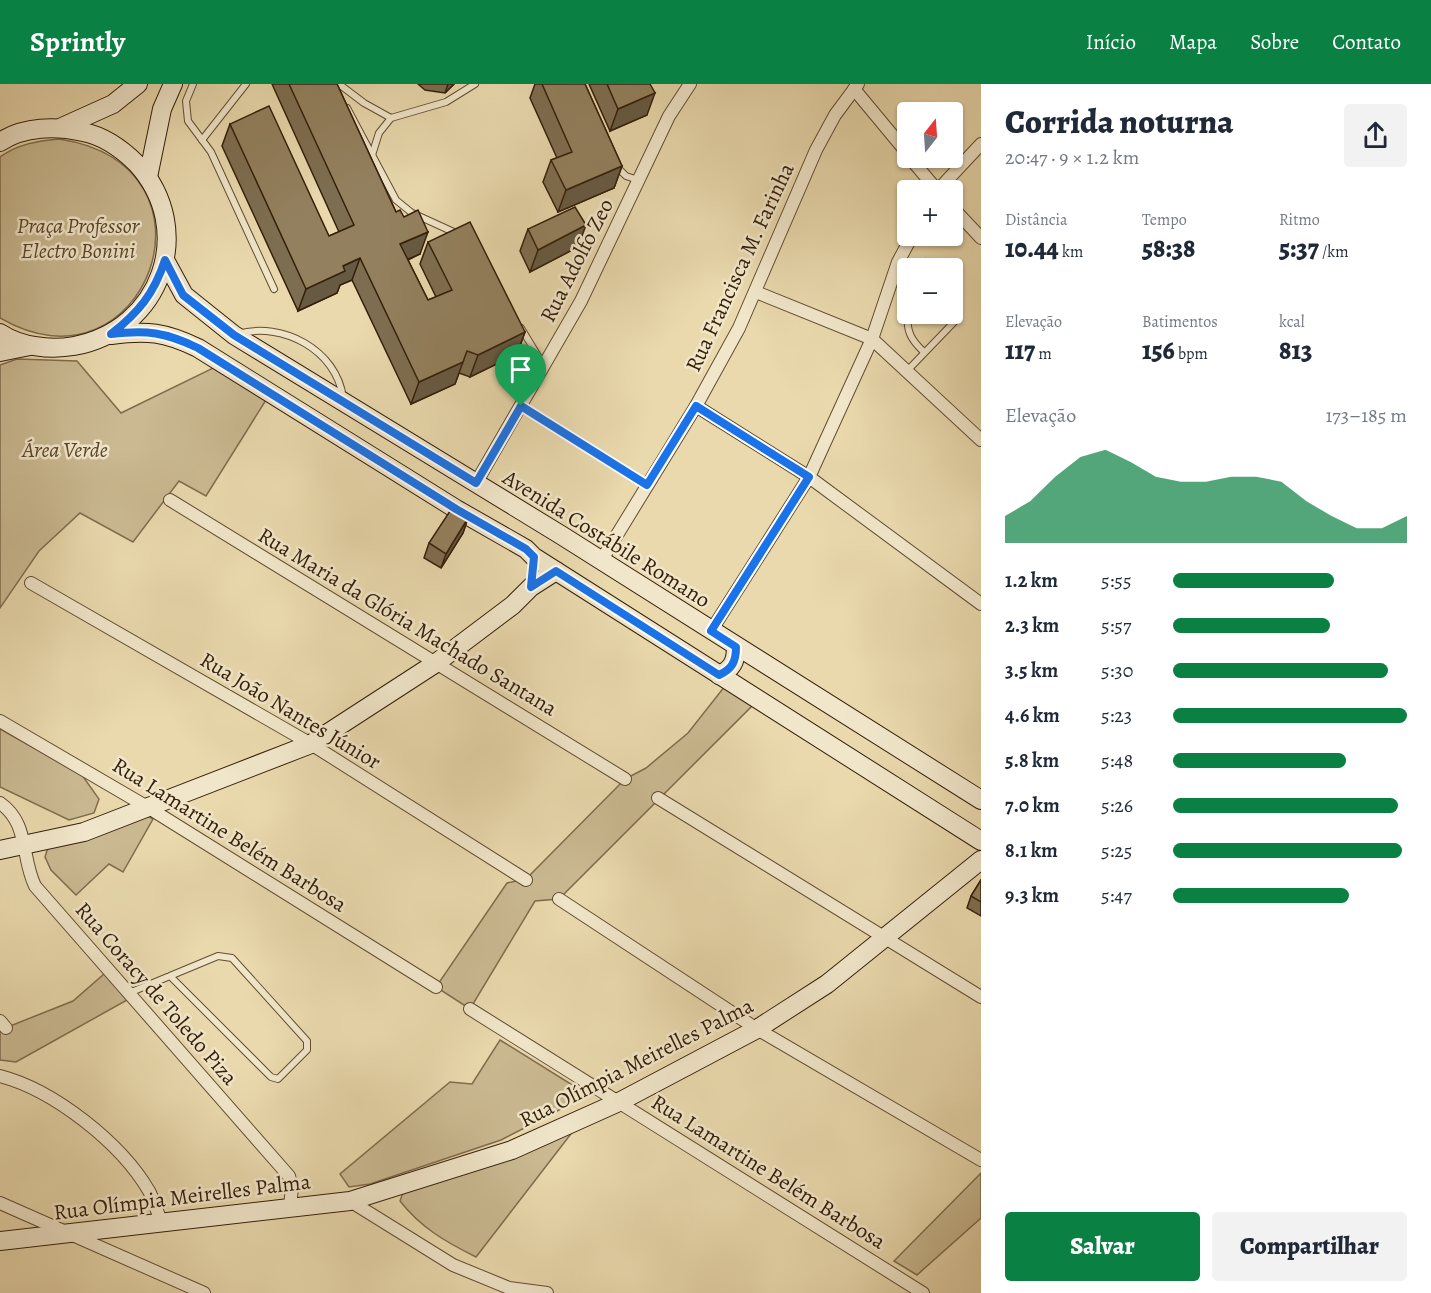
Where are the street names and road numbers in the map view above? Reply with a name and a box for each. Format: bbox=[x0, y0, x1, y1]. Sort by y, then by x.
street label: Rua Francisca M. Farinha bbox=[678, 157, 802, 377]
street label: Rua Adolfo Zeo bbox=[533, 193, 621, 327]
street label: Avenida Costábile Romano bbox=[496, 462, 716, 615]
street label: Rua Maria da Glória Machado Santana bbox=[252, 520, 563, 724]
street label: Rua João Nantes Júnior bbox=[194, 645, 387, 777]
street label: Rua Lamartine Belém Barbosa bbox=[107, 750, 353, 920]
street label: Rua Coracy de Toledo Piza bbox=[68, 895, 245, 1092]
street label: Rua Olímpia Meirelles Palma bbox=[514, 990, 759, 1135]
street label: Rua Lamartine Belém Barbosa bbox=[646, 1087, 892, 1257]
street label: Rua Olímpia Meirelles Palma bbox=[52, 1166, 313, 1228]

